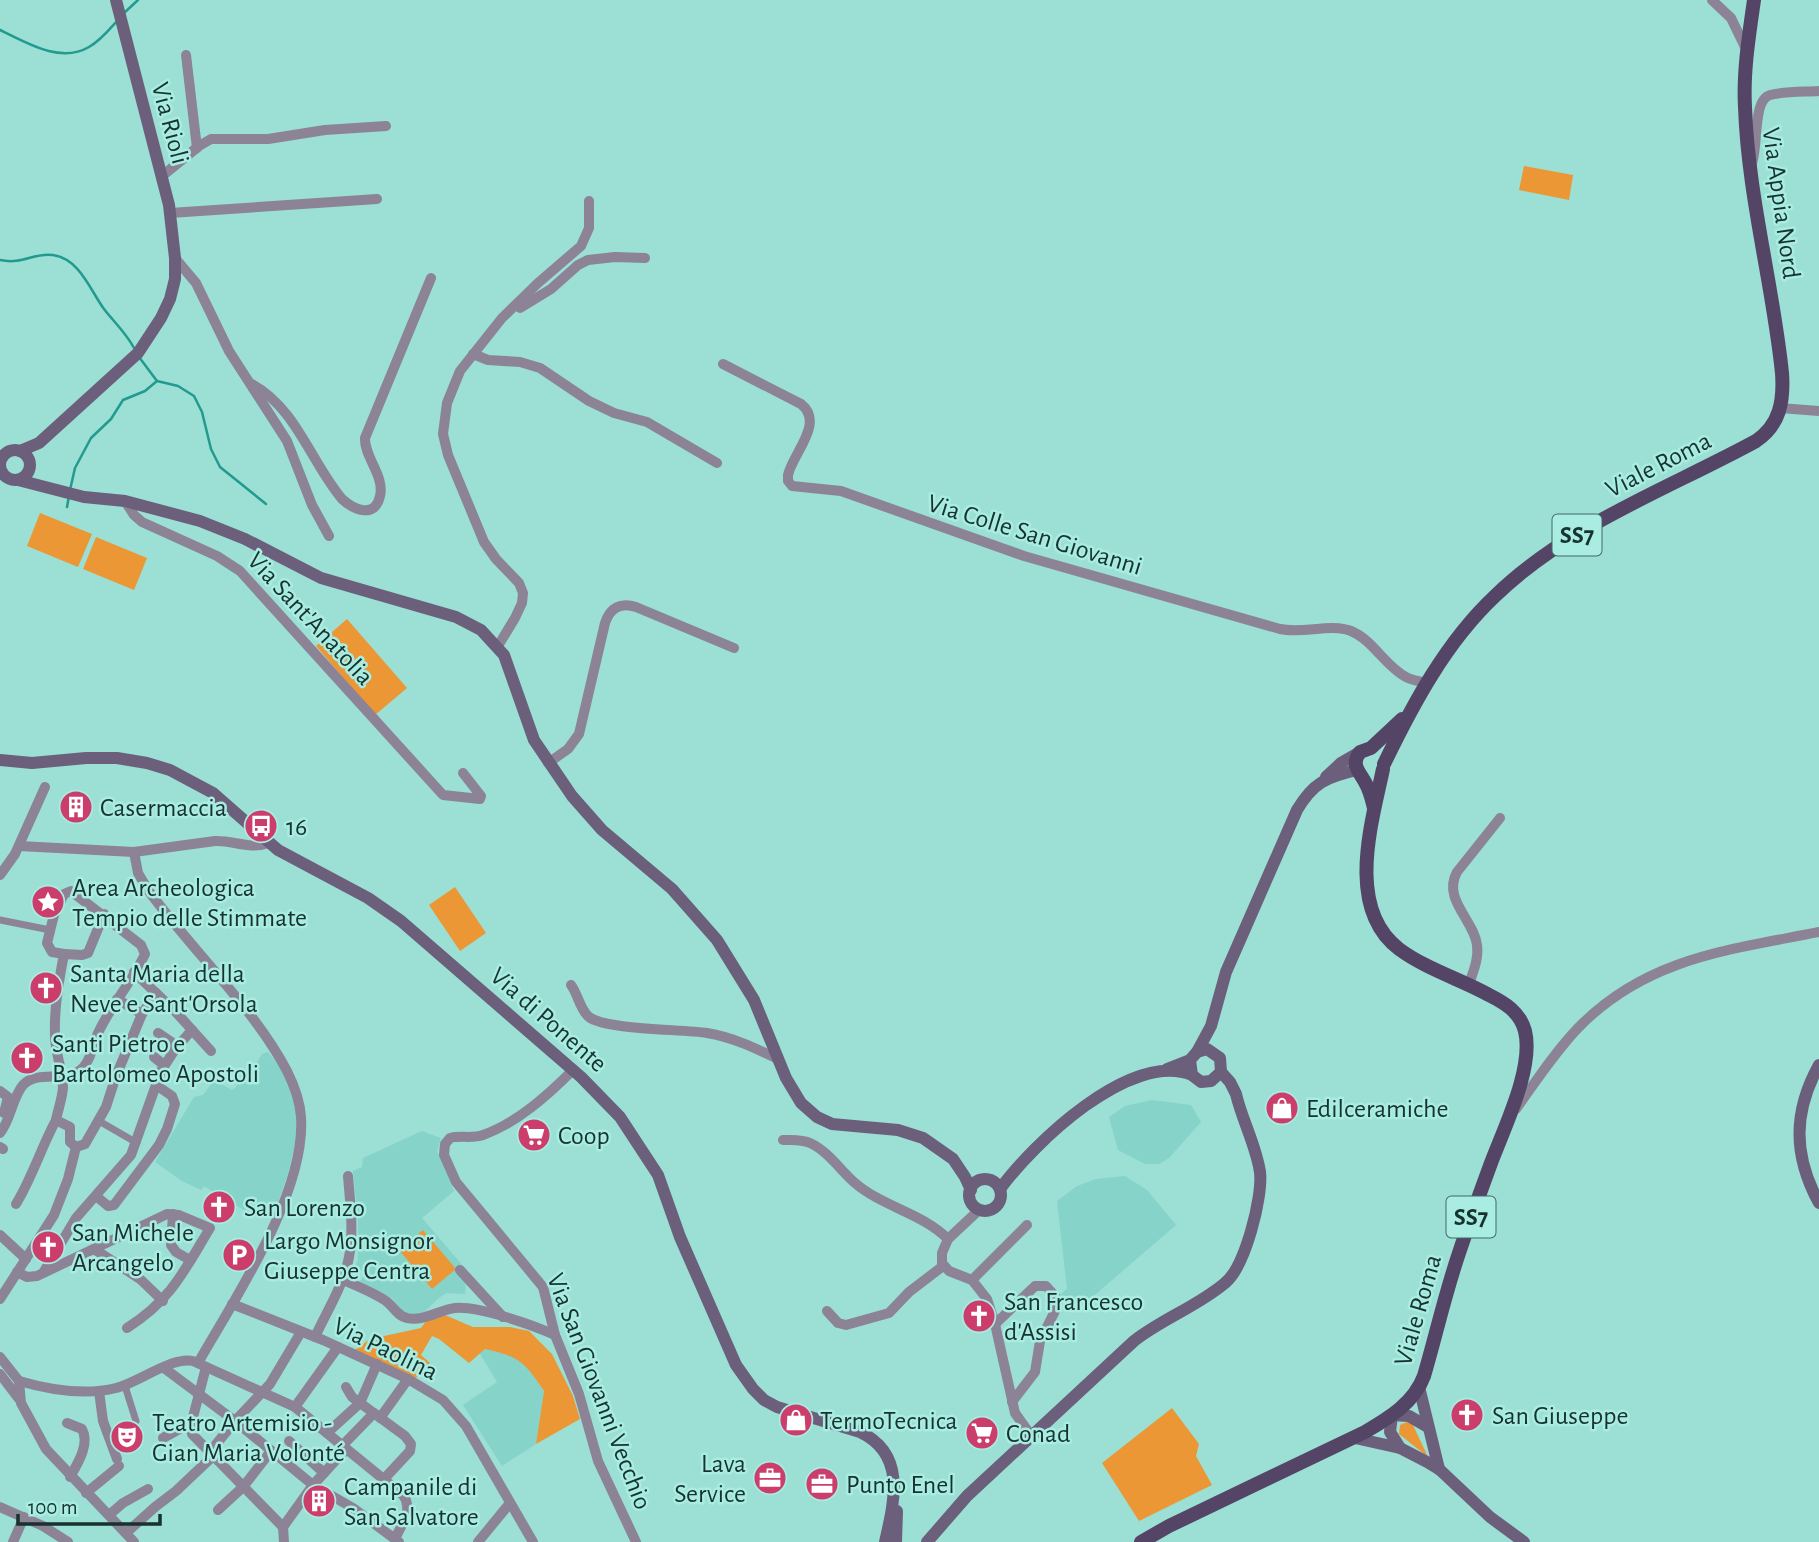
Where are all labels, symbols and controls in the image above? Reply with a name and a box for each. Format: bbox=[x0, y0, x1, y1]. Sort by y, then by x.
street label: Via Rioli bbox=[147, 80, 193, 167]
street label: Via Appia Nord bbox=[1758, 126, 1804, 280]
street label: Viale Roma bbox=[1602, 427, 1715, 502]
street label: Via Colle San Giovanni bbox=[924, 490, 1145, 580]
road number: SS7 bbox=[1552, 514, 1602, 556]
street label: Via Sant'Anatolia bbox=[242, 547, 378, 690]
building icon: Casermaccia bbox=[57, 788, 95, 826]
place label: Casermaccia bbox=[100, 795, 227, 821]
bus stop icon: 16 bbox=[242, 807, 280, 845]
place label: 16 bbox=[286, 814, 307, 840]
place label: Area Archeologica Tempio delle Stimmate bbox=[72, 875, 307, 931]
place icon: Area Archeologica Tempio delle Stimmate bbox=[29, 883, 67, 921]
place label: Santa Maria della Neve e Sant'Orsola bbox=[70, 961, 258, 1017]
street label: Via di Ponente bbox=[485, 962, 612, 1077]
church icon: Santa Maria della Neve e Sant'Orsola bbox=[27, 969, 65, 1007]
place label: Santi Pietro e Bartolomeo Apostoli bbox=[52, 1031, 259, 1087]
church icon: Santi Pietro e Bartolomeo Apostoli bbox=[8, 1039, 46, 1077]
shop icon: Edilceramiche bbox=[1263, 1089, 1301, 1127]
place label: Edilceramiche bbox=[1306, 1096, 1449, 1122]
supermarket icon: Coop bbox=[515, 1116, 553, 1154]
place label: Coop bbox=[558, 1123, 610, 1149]
church icon: San Lorenzo bbox=[200, 1188, 238, 1226]
place label: San Lorenzo bbox=[244, 1195, 365, 1221]
road number: SS7 bbox=[1446, 1196, 1496, 1238]
place label: San Michele Arcangelo bbox=[72, 1220, 194, 1276]
church icon: San Michele Arcangelo bbox=[29, 1228, 67, 1266]
place label: Largo Monsignor Giuseppe Centra bbox=[264, 1228, 434, 1284]
parking icon: Largo Monsignor Giuseppe Centra bbox=[220, 1236, 258, 1274]
street label: Viale Roma bbox=[1390, 1252, 1446, 1369]
street label: Via San Giovanni Vecchio bbox=[542, 1270, 656, 1513]
place label: San Francesco d'Assisi bbox=[1004, 1289, 1143, 1345]
church icon: San Francesco d'Assisi bbox=[960, 1297, 998, 1335]
street label: Via Paolina bbox=[329, 1312, 442, 1385]
church icon: San Giuseppe bbox=[1448, 1396, 1486, 1434]
shop icon: TermoTecnica bbox=[777, 1401, 815, 1439]
place label: San Giuseppe bbox=[1492, 1403, 1628, 1429]
place label: TermoTecnica bbox=[820, 1408, 958, 1434]
place label: Teatro Artemisio - Gian Maria Volonté bbox=[152, 1410, 345, 1466]
supermarket icon: Conad bbox=[963, 1414, 1001, 1452]
theatre icon: Teatro Artemisio - Gian Maria Volonté bbox=[108, 1418, 146, 1456]
place label: Conad bbox=[1006, 1421, 1070, 1447]
place label: Lava Service bbox=[674, 1451, 746, 1507]
office icon: Lava Service bbox=[751, 1459, 789, 1497]
office icon: Punto Enel bbox=[803, 1465, 841, 1503]
place label: Punto Enel bbox=[846, 1472, 955, 1498]
place label: Campanile di San Salvatore bbox=[344, 1474, 479, 1530]
scale bar bbox=[18, 1482, 159, 1526]
building icon: Campanile di San Salvatore bbox=[300, 1482, 338, 1520]
text: 100 m bbox=[28, 1497, 78, 1518]

